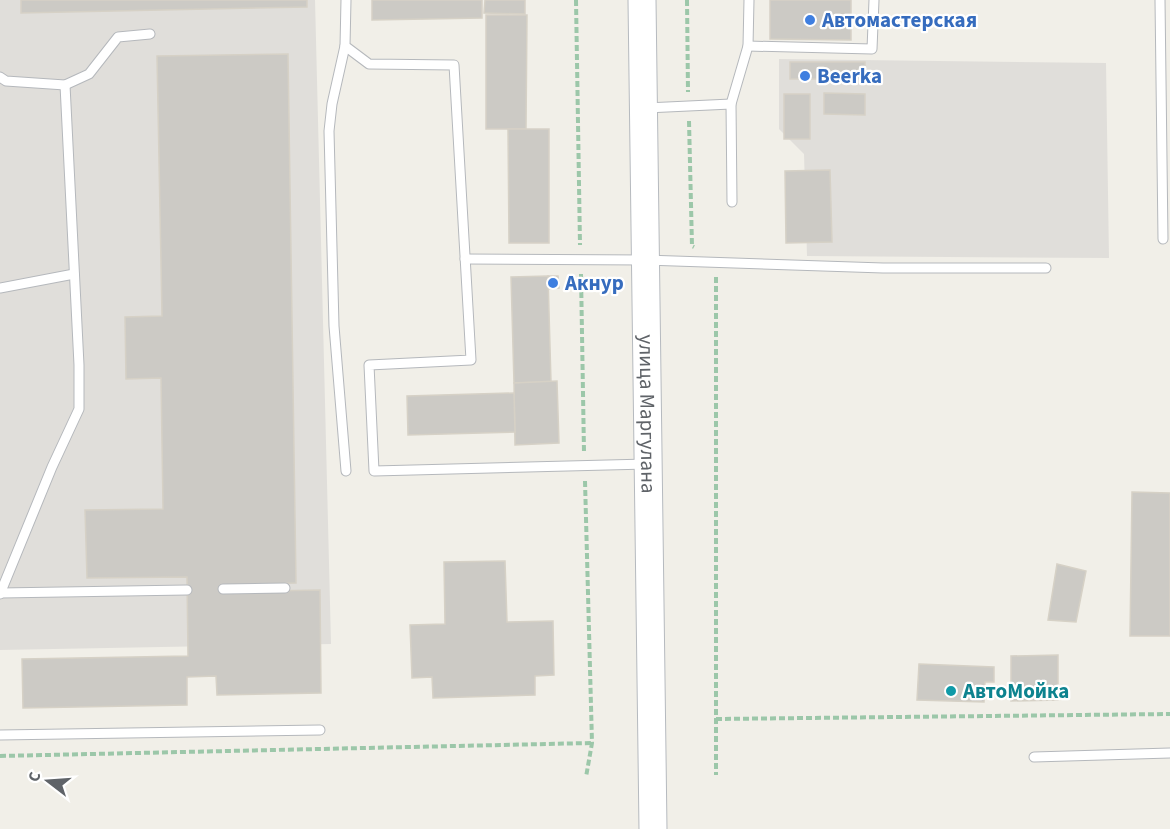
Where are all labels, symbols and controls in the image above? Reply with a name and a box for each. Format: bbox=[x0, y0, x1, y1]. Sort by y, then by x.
place label: Автомастерская bbox=[821, 5, 977, 35]
marker: Автомастерская bbox=[803, 13, 817, 27]
place label: Beerka bbox=[817, 61, 882, 91]
marker: Beerka bbox=[798, 69, 812, 83]
place label: Акнур bbox=[564, 268, 624, 298]
marker: Акнур bbox=[546, 276, 560, 290]
street label: улица Маргулана bbox=[631, 334, 664, 494]
place label: АвтоМойка bbox=[962, 676, 1069, 706]
marker: АвтоМойка bbox=[944, 684, 958, 698]
north arrow bbox=[18, 751, 78, 811]
text: С bbox=[23, 769, 46, 785]

